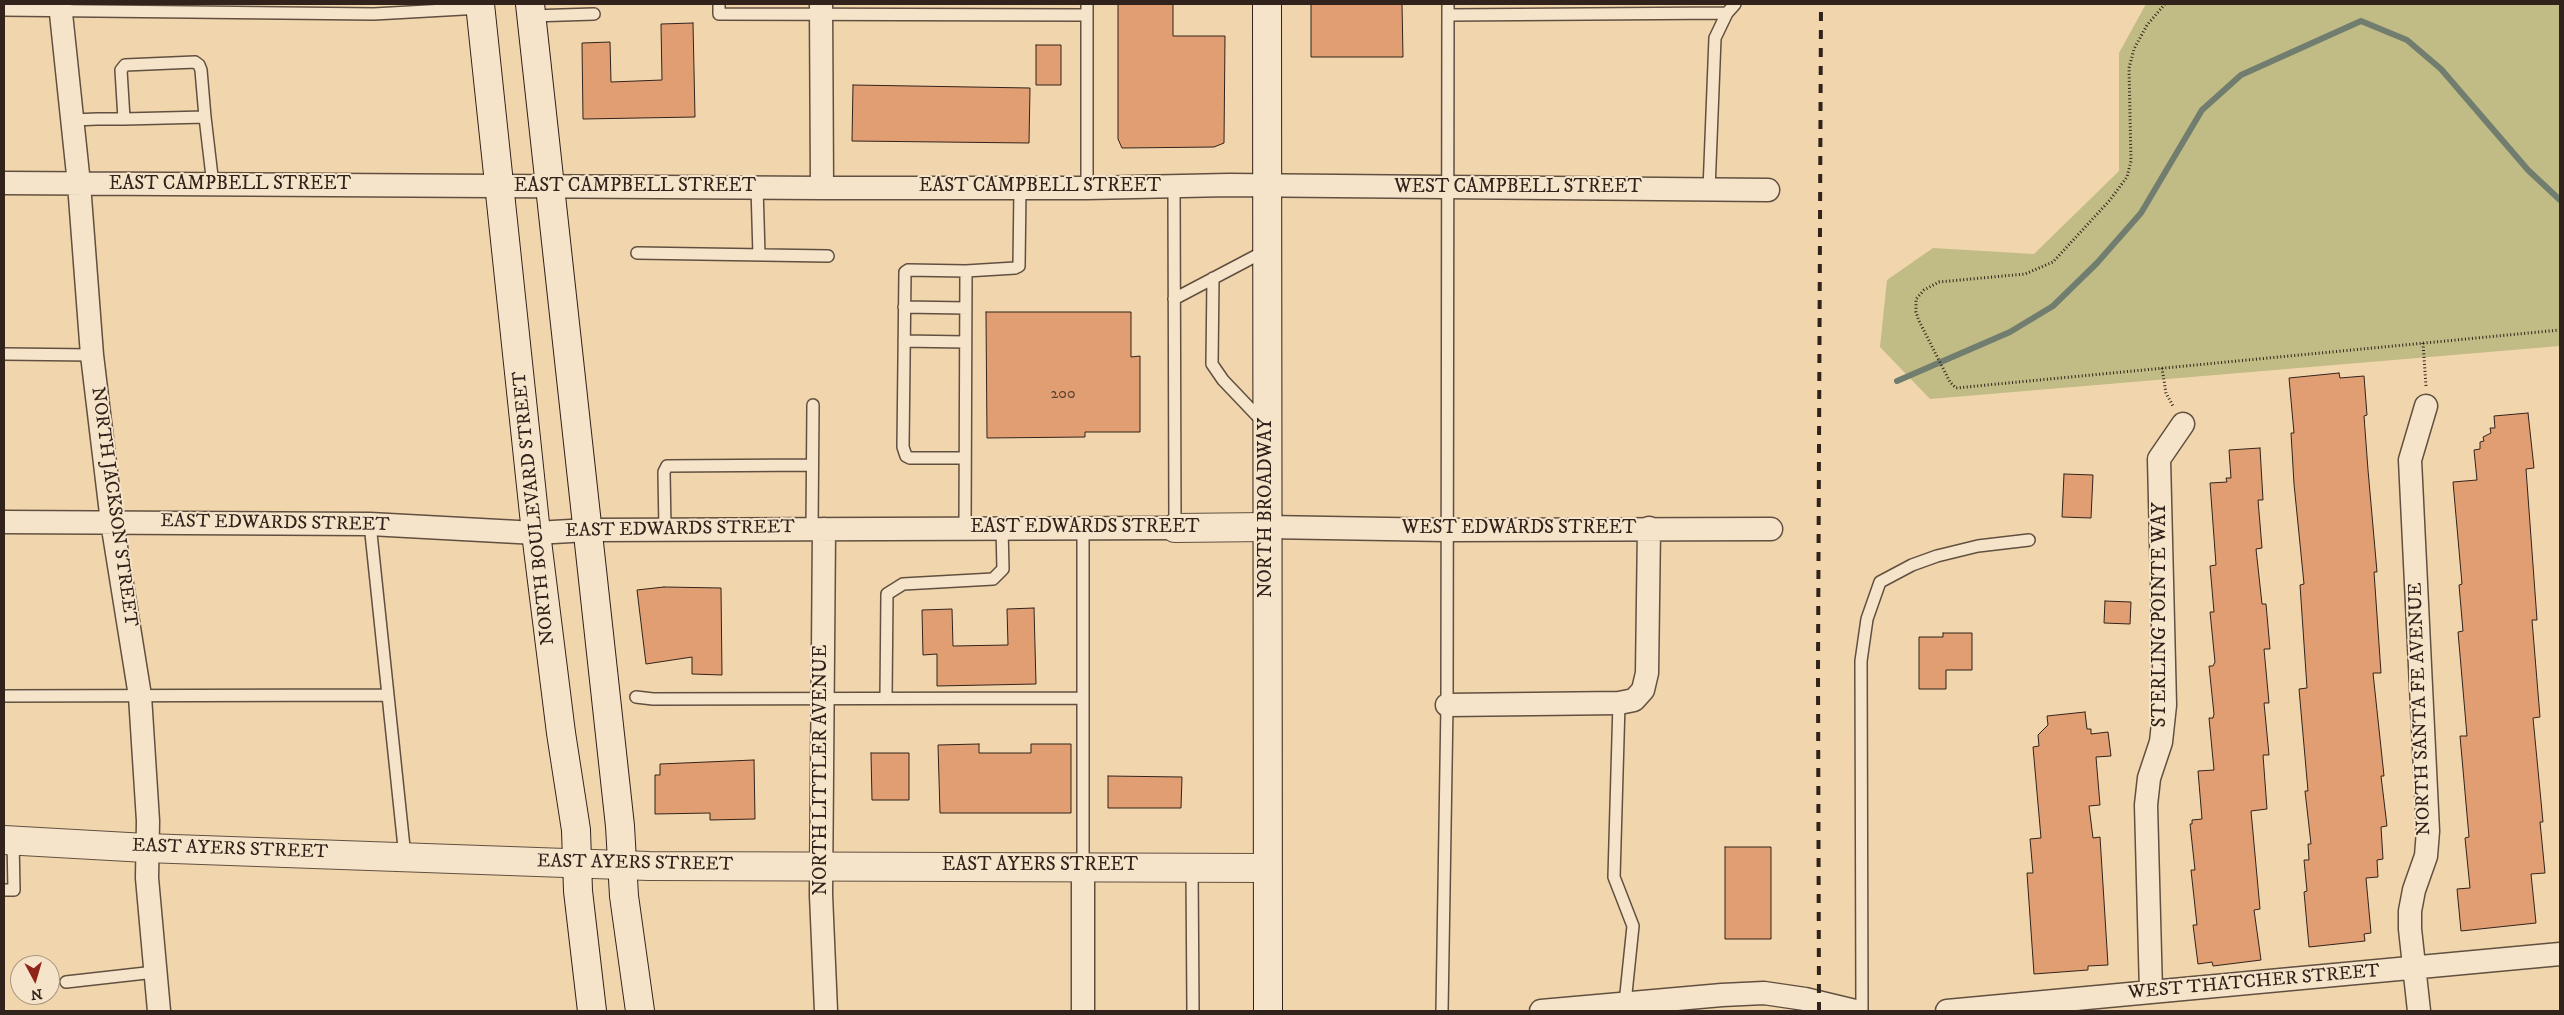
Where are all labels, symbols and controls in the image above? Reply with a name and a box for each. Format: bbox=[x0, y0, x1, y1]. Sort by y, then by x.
street label: EAST CAMPBELL STREET bbox=[109, 174, 351, 196]
street label: EAST CAMPBELL STREET bbox=[514, 176, 756, 198]
street label: EAST CAMPBELL STREET bbox=[919, 176, 1161, 198]
street label: WEST CAMPBELL STREET bbox=[1394, 177, 1642, 199]
street label: NORTH BOULEVARD STREET bbox=[509, 370, 561, 646]
house number: 200 bbox=[1050, 385, 1076, 405]
street label: NORTH JACKSON STREET bbox=[85, 386, 141, 628]
street label: NORTH BROADWAY bbox=[1256, 418, 1278, 598]
street label: STERLING POINTE WAY bbox=[2150, 503, 2172, 727]
street label: EAST EDWARDS STREET bbox=[160, 511, 390, 537]
street label: EAST EDWARDS STREET bbox=[565, 517, 795, 543]
street label: EAST EDWARDS STREET bbox=[970, 517, 1200, 539]
street label: WEST EDWARDS STREET bbox=[1402, 518, 1636, 540]
street label: NORTH SANTA FE AVENUE bbox=[2405, 582, 2437, 836]
street label: NORTH LITTLER AVENUE bbox=[811, 644, 833, 896]
street label: EAST AYERS STREET bbox=[131, 835, 329, 865]
street label: EAST AYERS STREET bbox=[537, 851, 733, 877]
street label: EAST AYERS STREET bbox=[942, 855, 1138, 877]
north arrow bbox=[10, 955, 60, 1005]
street label: WEST THATCHER STREET bbox=[2127, 961, 2381, 1005]
text: N bbox=[30, 984, 43, 1003]

